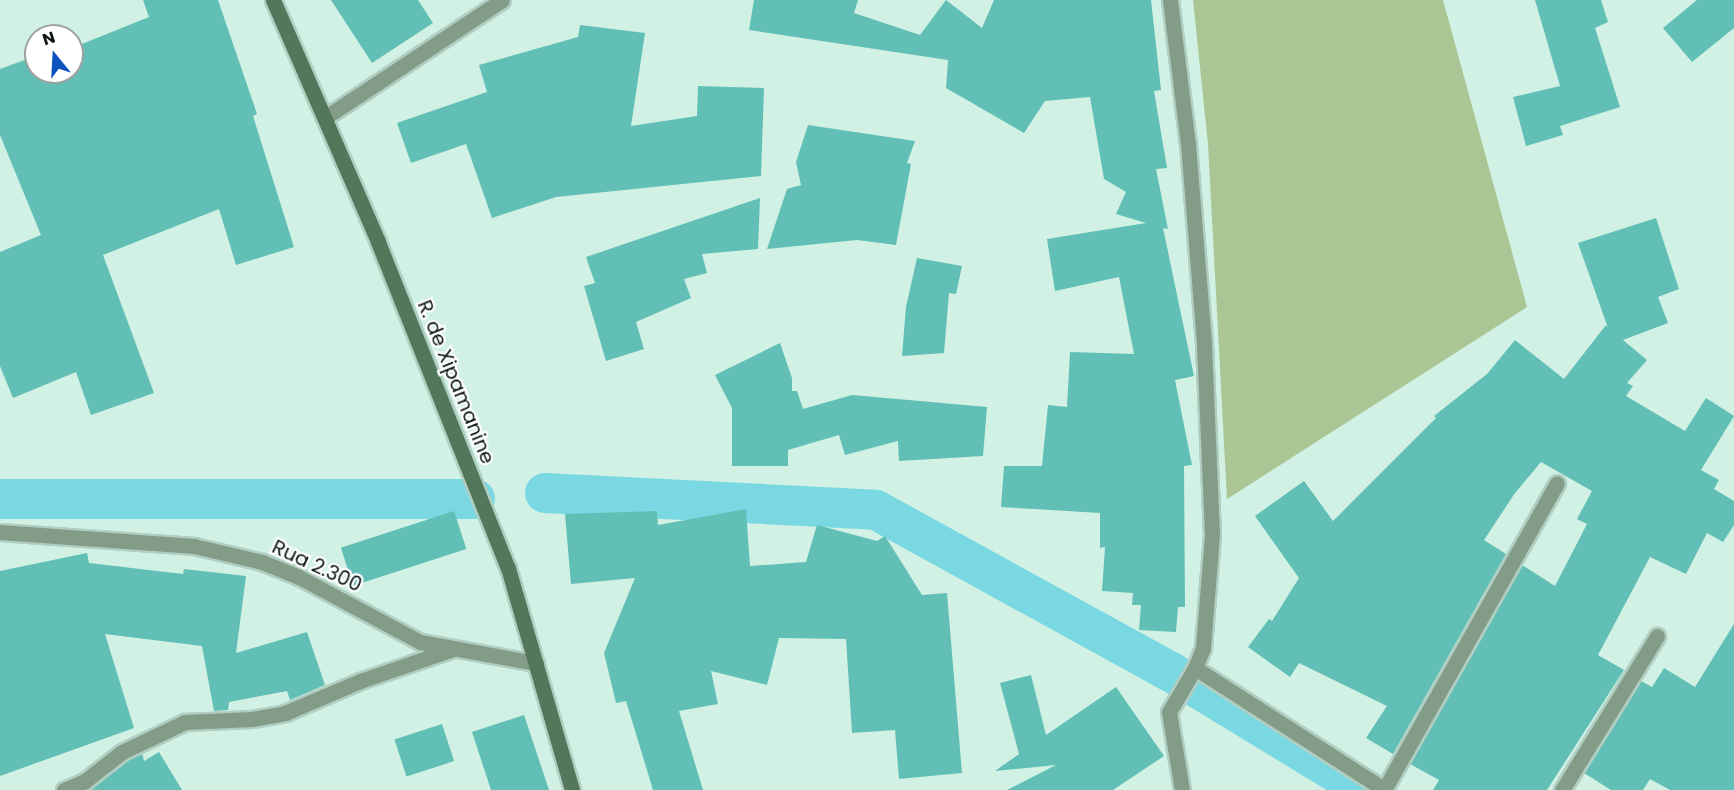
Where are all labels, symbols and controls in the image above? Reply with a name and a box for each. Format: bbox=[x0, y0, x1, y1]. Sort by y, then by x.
north arrow bbox=[24, 24, 84, 84]
text: N bbox=[40, 26, 58, 51]
street label: R. de Xipamanine bbox=[412, 297, 500, 467]
street label: Rua 2.300 bbox=[268, 535, 366, 597]

